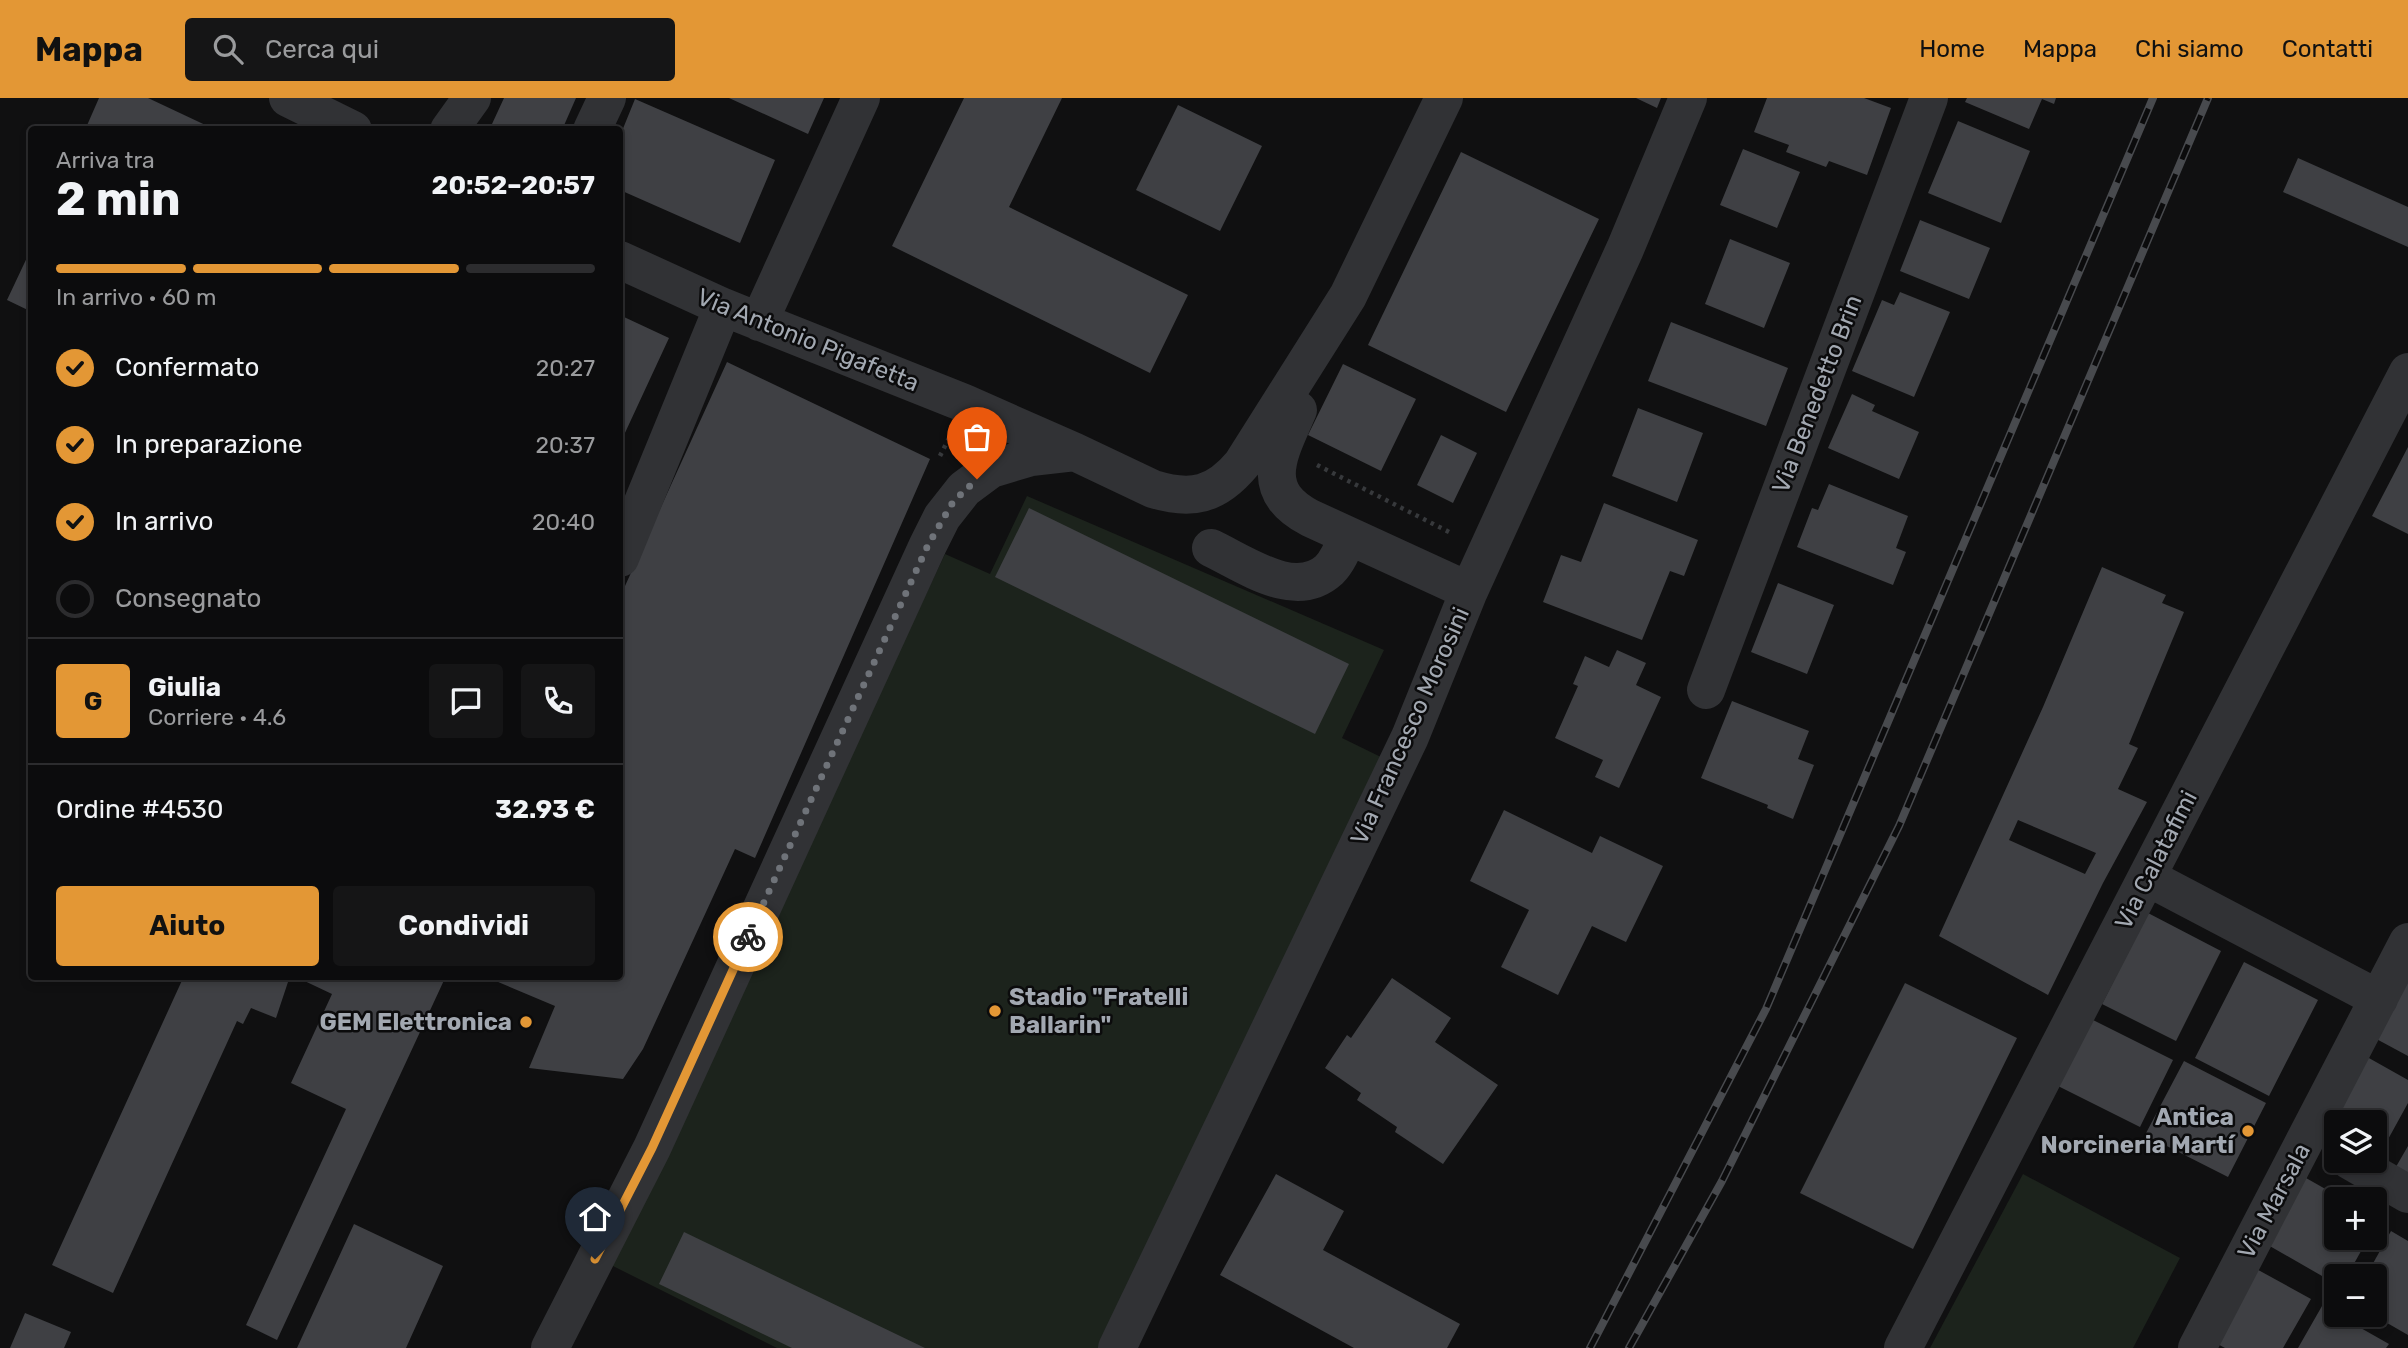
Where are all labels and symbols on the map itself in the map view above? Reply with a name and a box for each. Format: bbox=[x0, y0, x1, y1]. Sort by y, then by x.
street label: Via Antonio Pigafetta bbox=[693, 283, 923, 397]
street label: Via Benedetto Brin bbox=[1766, 291, 1868, 497]
pin bbox=[947, 407, 1007, 479]
street label: Via Francesco Morosini bbox=[1345, 603, 1475, 849]
street label: Via Calatafimi bbox=[2109, 786, 2203, 934]
courier bbox=[713, 902, 783, 972]
place label: Stadio "Fratelli Ballarin" bbox=[1009, 983, 1188, 1039]
marker: Stadio "Fratelli Ballarin" bbox=[987, 1003, 1003, 1019]
place label: GEM Elettronica bbox=[319, 1008, 512, 1036]
marker: GEM Elettronica bbox=[518, 1014, 534, 1030]
place label: Antica Norcineria Martí bbox=[2041, 1103, 2236, 1159]
marker: Antica Norcineria Martí bbox=[2240, 1123, 2256, 1139]
street label: Via Marsala bbox=[2232, 1139, 2316, 1263]
pin bbox=[565, 1187, 625, 1259]

